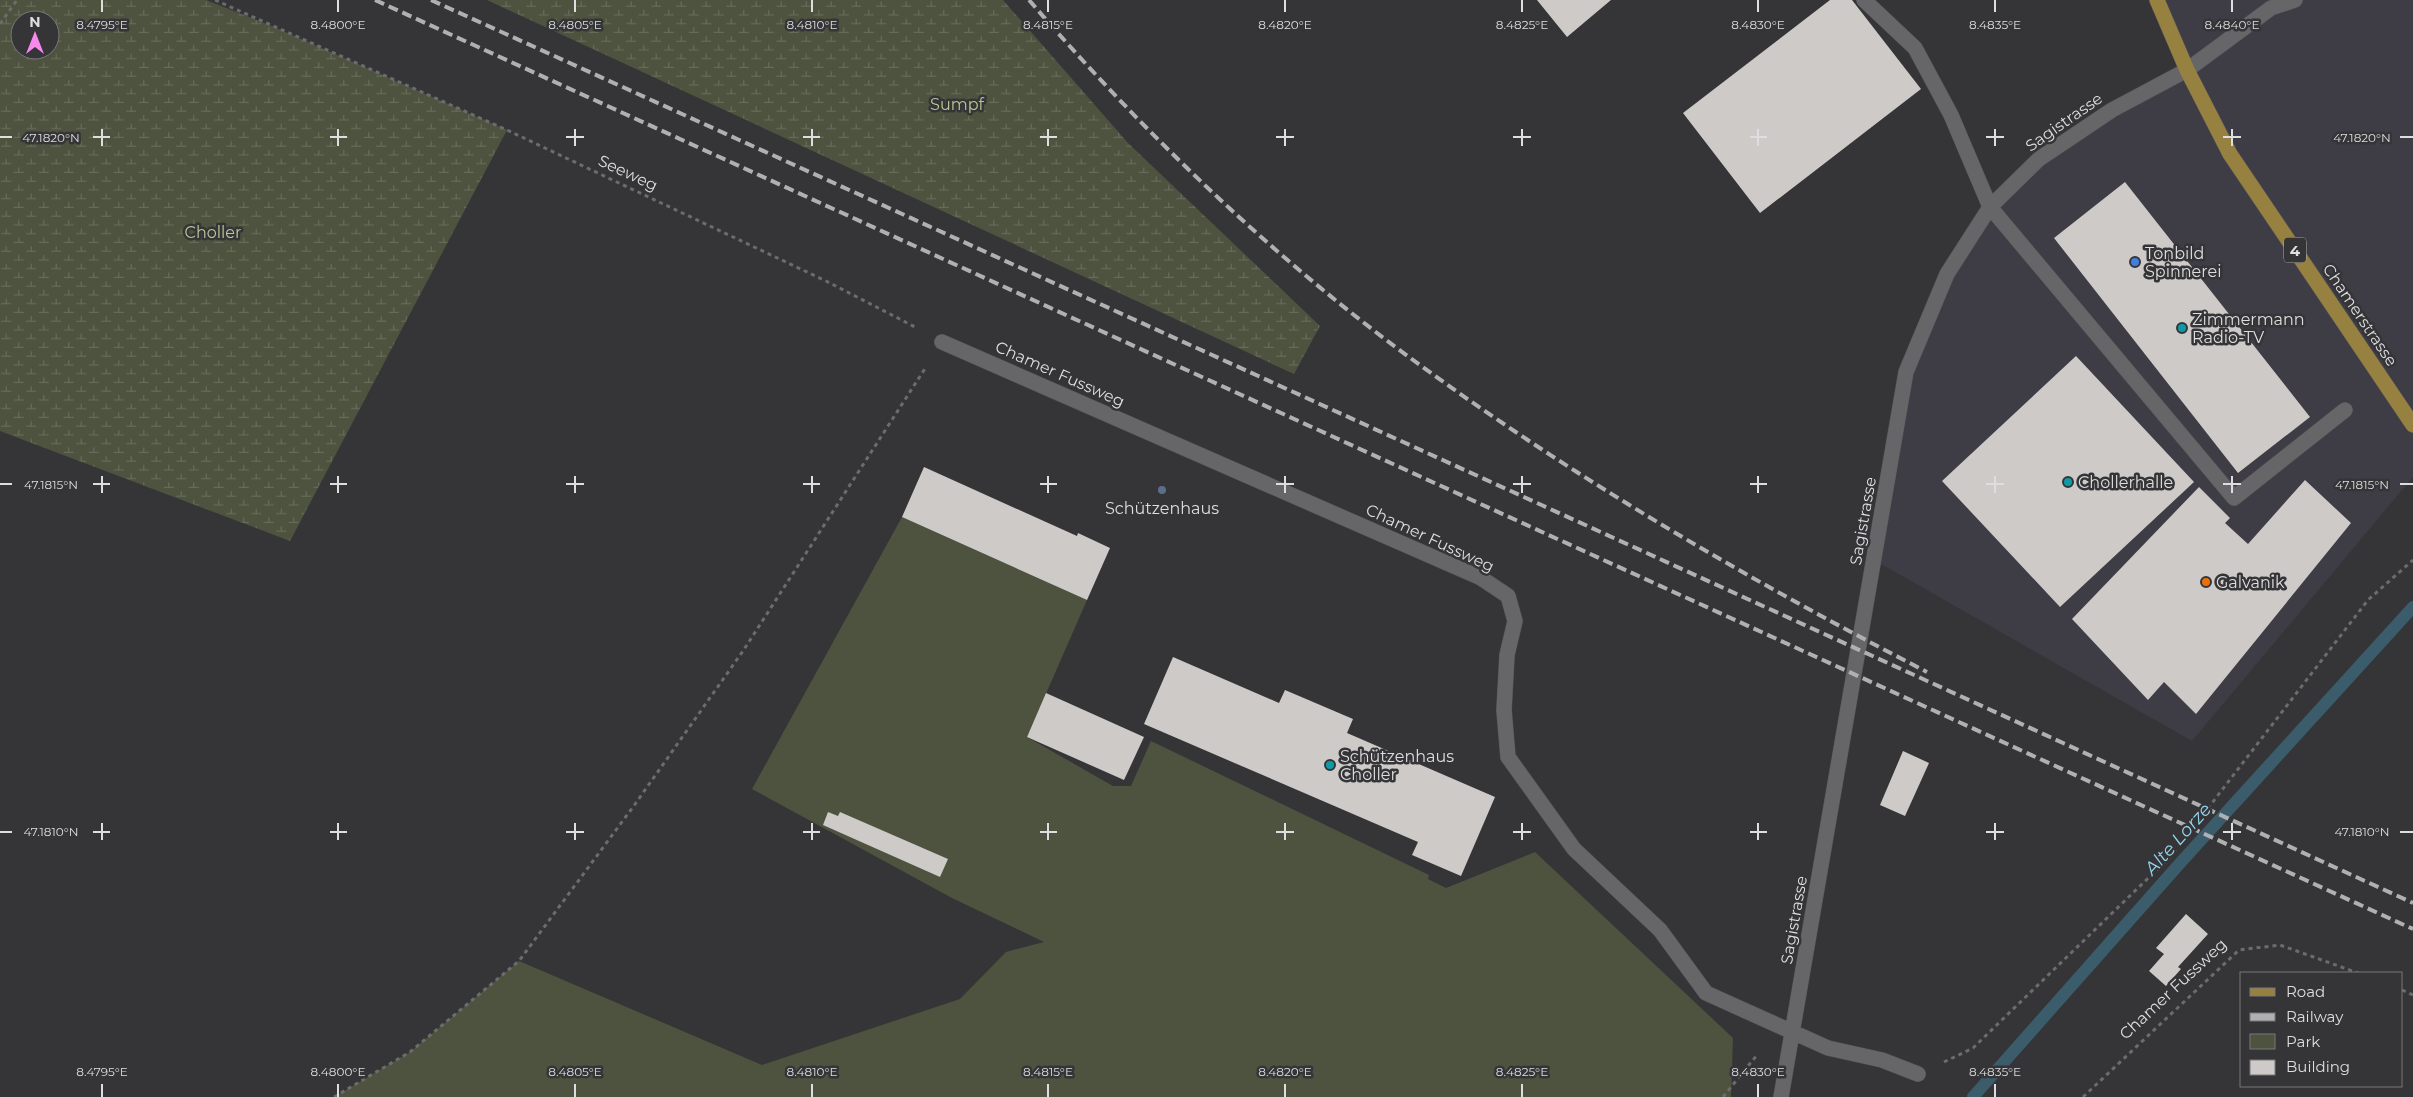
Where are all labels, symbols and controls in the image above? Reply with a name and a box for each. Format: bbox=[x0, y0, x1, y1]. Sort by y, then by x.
north arrow bbox=[10, 10, 60, 60]
text: N bbox=[29, 13, 41, 31]
text: 8.4795°E bbox=[76, 17, 128, 32]
text: 8.4800°E bbox=[311, 17, 365, 32]
text: 8.4805°E bbox=[548, 17, 602, 32]
text: 8.4810°E bbox=[786, 17, 838, 32]
text: 8.4815°E bbox=[1023, 17, 1073, 32]
text: 8.4820°E bbox=[1258, 17, 1312, 32]
text: 8.4825°E bbox=[1496, 17, 1548, 32]
text: 8.4830°E bbox=[1731, 17, 1785, 32]
text: 8.4835°E bbox=[1969, 17, 2021, 32]
text: 8.4840°E bbox=[2205, 17, 2259, 32]
street label: Sagistrasse bbox=[2022, 89, 2106, 155]
park label: Sumpf bbox=[930, 95, 984, 114]
text: 47.1820°N bbox=[22, 130, 80, 145]
text: 47.1820°N bbox=[2333, 130, 2391, 145]
street label: Seeweg bbox=[595, 151, 661, 195]
park label: Choller bbox=[185, 223, 241, 242]
road number: 4 bbox=[2284, 238, 2306, 262]
place label: Tonbild Spinnerei bbox=[2145, 244, 2221, 281]
marker: Tonbild Spinnerei bbox=[2129, 256, 2141, 268]
street label: Chamerstrasse bbox=[2319, 260, 2401, 370]
place label: Zimmermann Radio-TV bbox=[2192, 310, 2305, 347]
marker: Zimmermann Radio-TV bbox=[2176, 322, 2188, 334]
street label: Chamer Fussweg bbox=[992, 337, 1128, 411]
place label: Chollerhalle bbox=[2078, 473, 2173, 492]
street label: Sagistrasse bbox=[1846, 475, 1880, 567]
marker: Chollerhalle bbox=[2062, 476, 2074, 488]
text: 47.1815°N bbox=[24, 477, 78, 492]
text: 47.1815°N bbox=[2335, 477, 2389, 492]
marker: Schützenhaus bbox=[1156, 484, 1168, 496]
place label: Schützenhaus bbox=[1105, 499, 1219, 518]
street label: Chamer Fussweg bbox=[1363, 500, 1497, 576]
place label: Galvanik bbox=[2216, 573, 2285, 592]
marker: Galvanik bbox=[2200, 576, 2212, 588]
place label: Schützenhaus Choller bbox=[1340, 747, 1454, 784]
marker: Schützenhaus Choller bbox=[1324, 759, 1336, 771]
water label: Alte Lorze bbox=[2139, 798, 2216, 880]
text: 47.1810°N bbox=[23, 824, 79, 839]
text: 47.1810°N bbox=[2334, 824, 2390, 839]
street label: Sagistrasse bbox=[1777, 874, 1811, 966]
street label: Chamer Fussweg bbox=[2116, 935, 2230, 1043]
legend bbox=[2240, 972, 2403, 1087]
text: Road bbox=[2286, 982, 2325, 1001]
text: Railway bbox=[2286, 1007, 2344, 1026]
text: Park bbox=[2286, 1032, 2320, 1051]
text: Building bbox=[2286, 1057, 2350, 1076]
text: 8.4795°E bbox=[76, 1064, 128, 1079]
text: 8.4800°E bbox=[311, 1064, 365, 1079]
text: 8.4805°E bbox=[548, 1064, 602, 1079]
text: 8.4810°E bbox=[786, 1064, 838, 1079]
text: 8.4815°E bbox=[1023, 1064, 1073, 1079]
text: 8.4820°E bbox=[1258, 1064, 1312, 1079]
text: 8.4825°E bbox=[1496, 1064, 1548, 1079]
text: 8.4830°E bbox=[1731, 1064, 1785, 1079]
text: 8.4835°E bbox=[1969, 1064, 2021, 1079]

